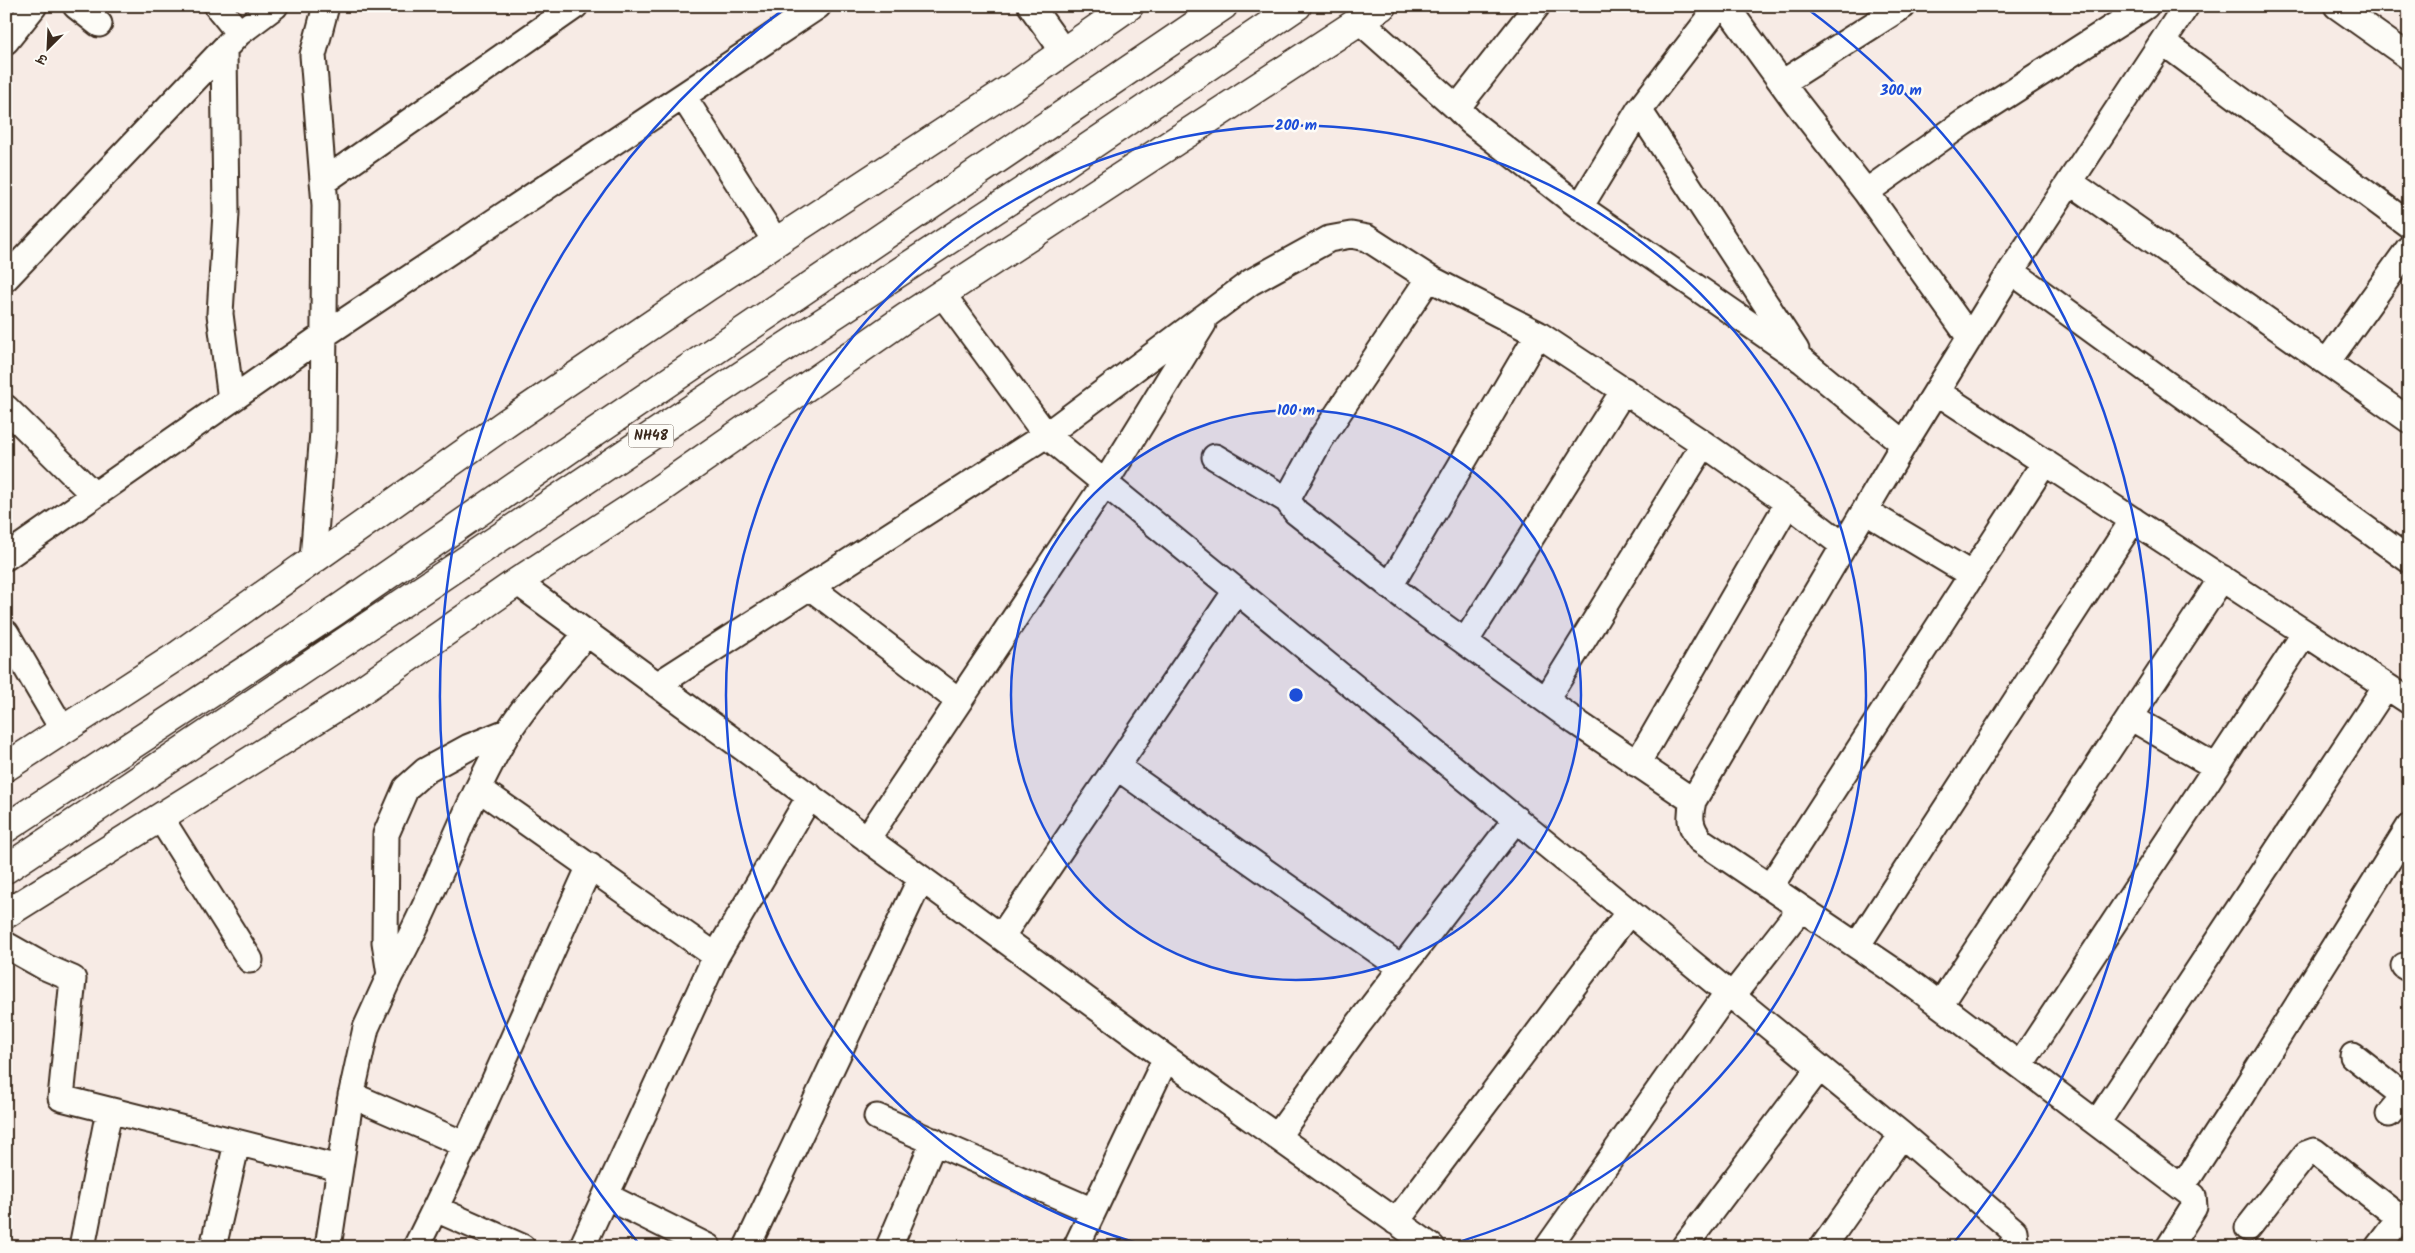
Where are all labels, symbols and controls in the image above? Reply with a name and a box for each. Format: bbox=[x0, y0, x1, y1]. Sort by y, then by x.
north arrow bbox=[22, 22, 72, 72]
text: उ bbox=[32, 46, 52, 71]
text: 300 m bbox=[1879, 79, 1922, 103]
text: 200 m bbox=[1275, 114, 1317, 138]
text: 100 m bbox=[1277, 399, 1315, 423]
road number: NH48 bbox=[628, 424, 674, 448]
centre of rings bbox=[1287, 686, 1305, 704]

